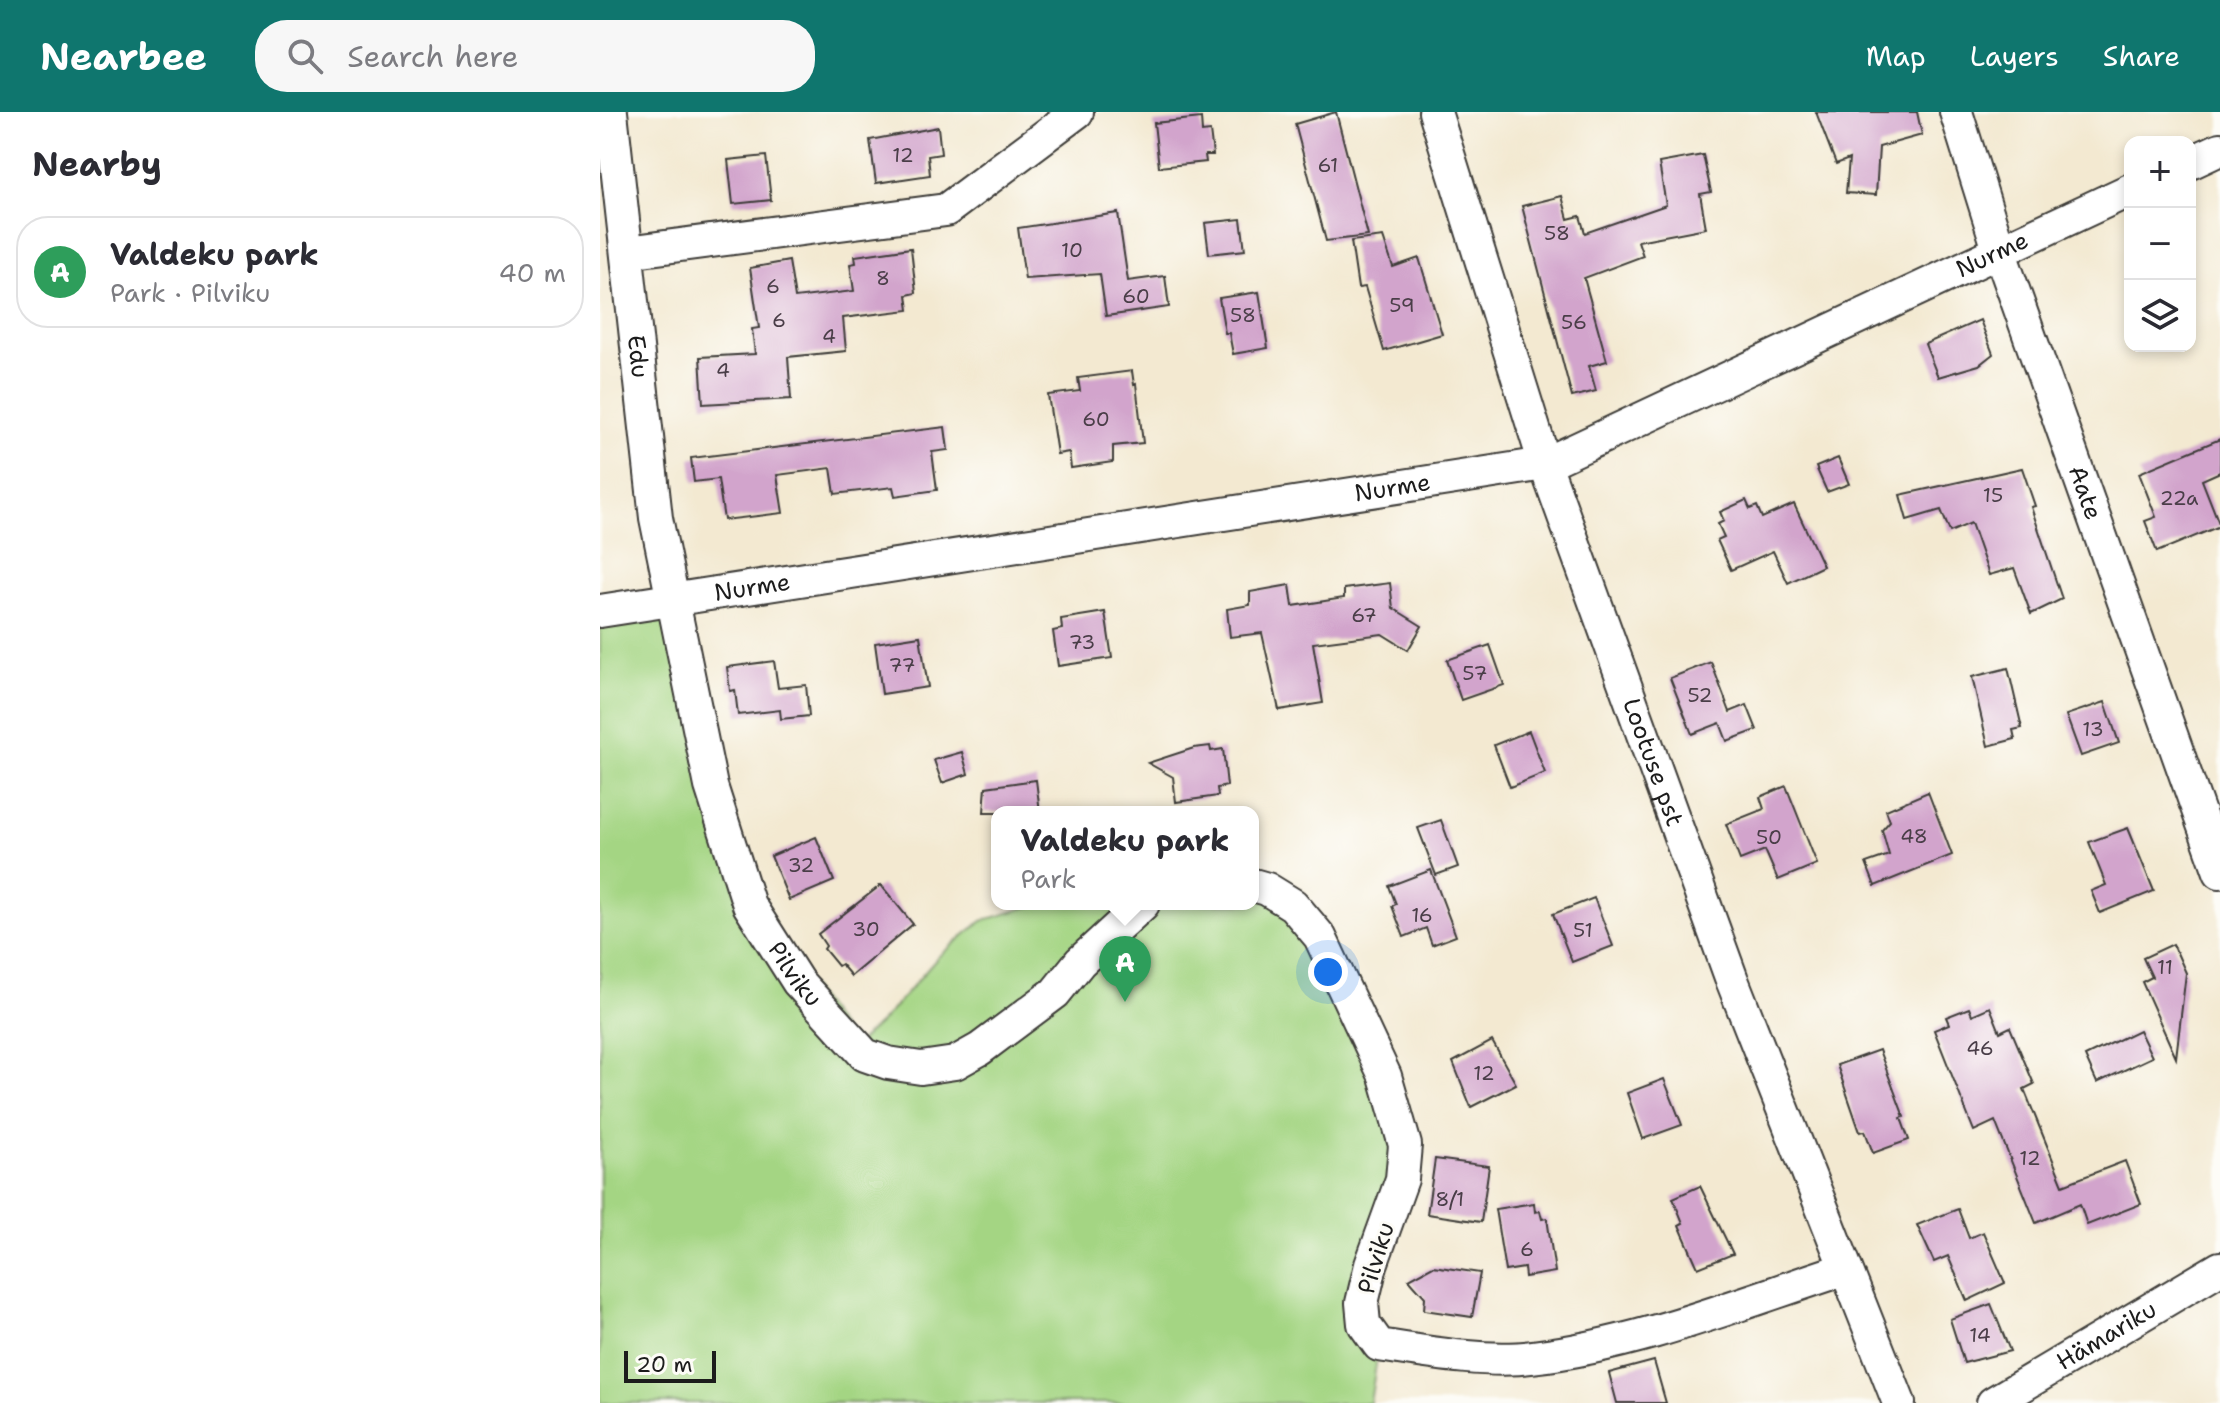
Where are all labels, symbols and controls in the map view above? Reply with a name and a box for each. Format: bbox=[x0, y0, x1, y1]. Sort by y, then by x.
search box bbox=[255, 20, 815, 92]
text: Nearbee bbox=[40, 31, 207, 82]
icon: search bbox=[283, 34, 327, 78]
text: Search here bbox=[347, 36, 519, 77]
text: Map bbox=[1866, 37, 1926, 75]
text: Layers bbox=[1970, 37, 2059, 75]
text: Share bbox=[2103, 37, 2180, 75]
map controls bbox=[2124, 136, 2196, 352]
button: + bbox=[2124, 136, 2196, 208]
text: Nearby bbox=[32, 141, 162, 187]
house number: 12 bbox=[892, 142, 914, 168]
house number: 61 bbox=[1318, 152, 1338, 178]
button: − bbox=[2124, 208, 2196, 280]
house number: 58 bbox=[1544, 220, 1570, 246]
street label: Nurme bbox=[1951, 224, 2033, 285]
text: Valdeku park bbox=[110, 234, 319, 275]
house number: 10 bbox=[1061, 237, 1083, 263]
text: A bbox=[50, 255, 70, 290]
text: 40 m bbox=[499, 255, 566, 290]
house number: 8 bbox=[876, 265, 890, 291]
house number: 6 bbox=[766, 273, 780, 299]
text: Park · Pilviku bbox=[110, 275, 270, 310]
button: layers bbox=[2124, 280, 2196, 352]
house number: 60 bbox=[1122, 283, 1150, 309]
house number: 59 bbox=[1389, 292, 1415, 318]
house number: 58 bbox=[1230, 302, 1256, 328]
house number: 6 bbox=[772, 307, 786, 333]
house number: 56 bbox=[1561, 309, 1587, 335]
house number: 4 bbox=[822, 323, 836, 349]
street label: Edu bbox=[620, 333, 656, 380]
house number: 4 bbox=[716, 357, 730, 383]
house number: 60 bbox=[1082, 406, 1110, 432]
street label: Aate bbox=[2061, 461, 2110, 524]
street label: Nurme bbox=[1352, 466, 1433, 509]
house number: 15 bbox=[1983, 482, 2003, 508]
house number: 22a bbox=[2160, 485, 2199, 511]
street label: Nurme bbox=[712, 566, 792, 609]
house number: 67 bbox=[1351, 602, 1377, 628]
house number: 73 bbox=[1069, 629, 1095, 655]
house number: 77 bbox=[889, 652, 915, 678]
house number: 57 bbox=[1462, 660, 1488, 686]
house number: 52 bbox=[1687, 682, 1713, 708]
street label: Lootuse pst bbox=[1615, 694, 1691, 831]
house number: 13 bbox=[2082, 716, 2104, 742]
popup bbox=[991, 806, 1259, 910]
text: Valdeku park bbox=[1021, 820, 1229, 861]
house number: 48 bbox=[1900, 823, 1928, 849]
house number: 50 bbox=[1756, 824, 1782, 850]
house number: 32 bbox=[788, 852, 814, 878]
text: Park bbox=[1021, 861, 1076, 896]
house number: 16 bbox=[1411, 902, 1433, 928]
house number: 30 bbox=[852, 916, 880, 942]
house number: 51 bbox=[1573, 917, 1593, 943]
street label: Pilviku bbox=[760, 935, 829, 1014]
pin: A bbox=[1099, 936, 1151, 1002]
your location bbox=[1308, 952, 1348, 992]
house number: 11 bbox=[2157, 954, 2173, 980]
house number: 46 bbox=[1966, 1035, 1994, 1061]
house number: 12 bbox=[1473, 1060, 1495, 1086]
house number: 12 bbox=[2019, 1145, 2041, 1171]
house number: 8/1 bbox=[1436, 1186, 1464, 1212]
street label: Pilviku bbox=[1350, 1218, 1402, 1298]
house number: 6 bbox=[1520, 1236, 1534, 1262]
street label: Hämariku bbox=[2050, 1293, 2162, 1378]
house number: 14 bbox=[1969, 1322, 1991, 1348]
scale bar bbox=[624, 1347, 716, 1383]
text: 20 m bbox=[636, 1350, 693, 1379]

